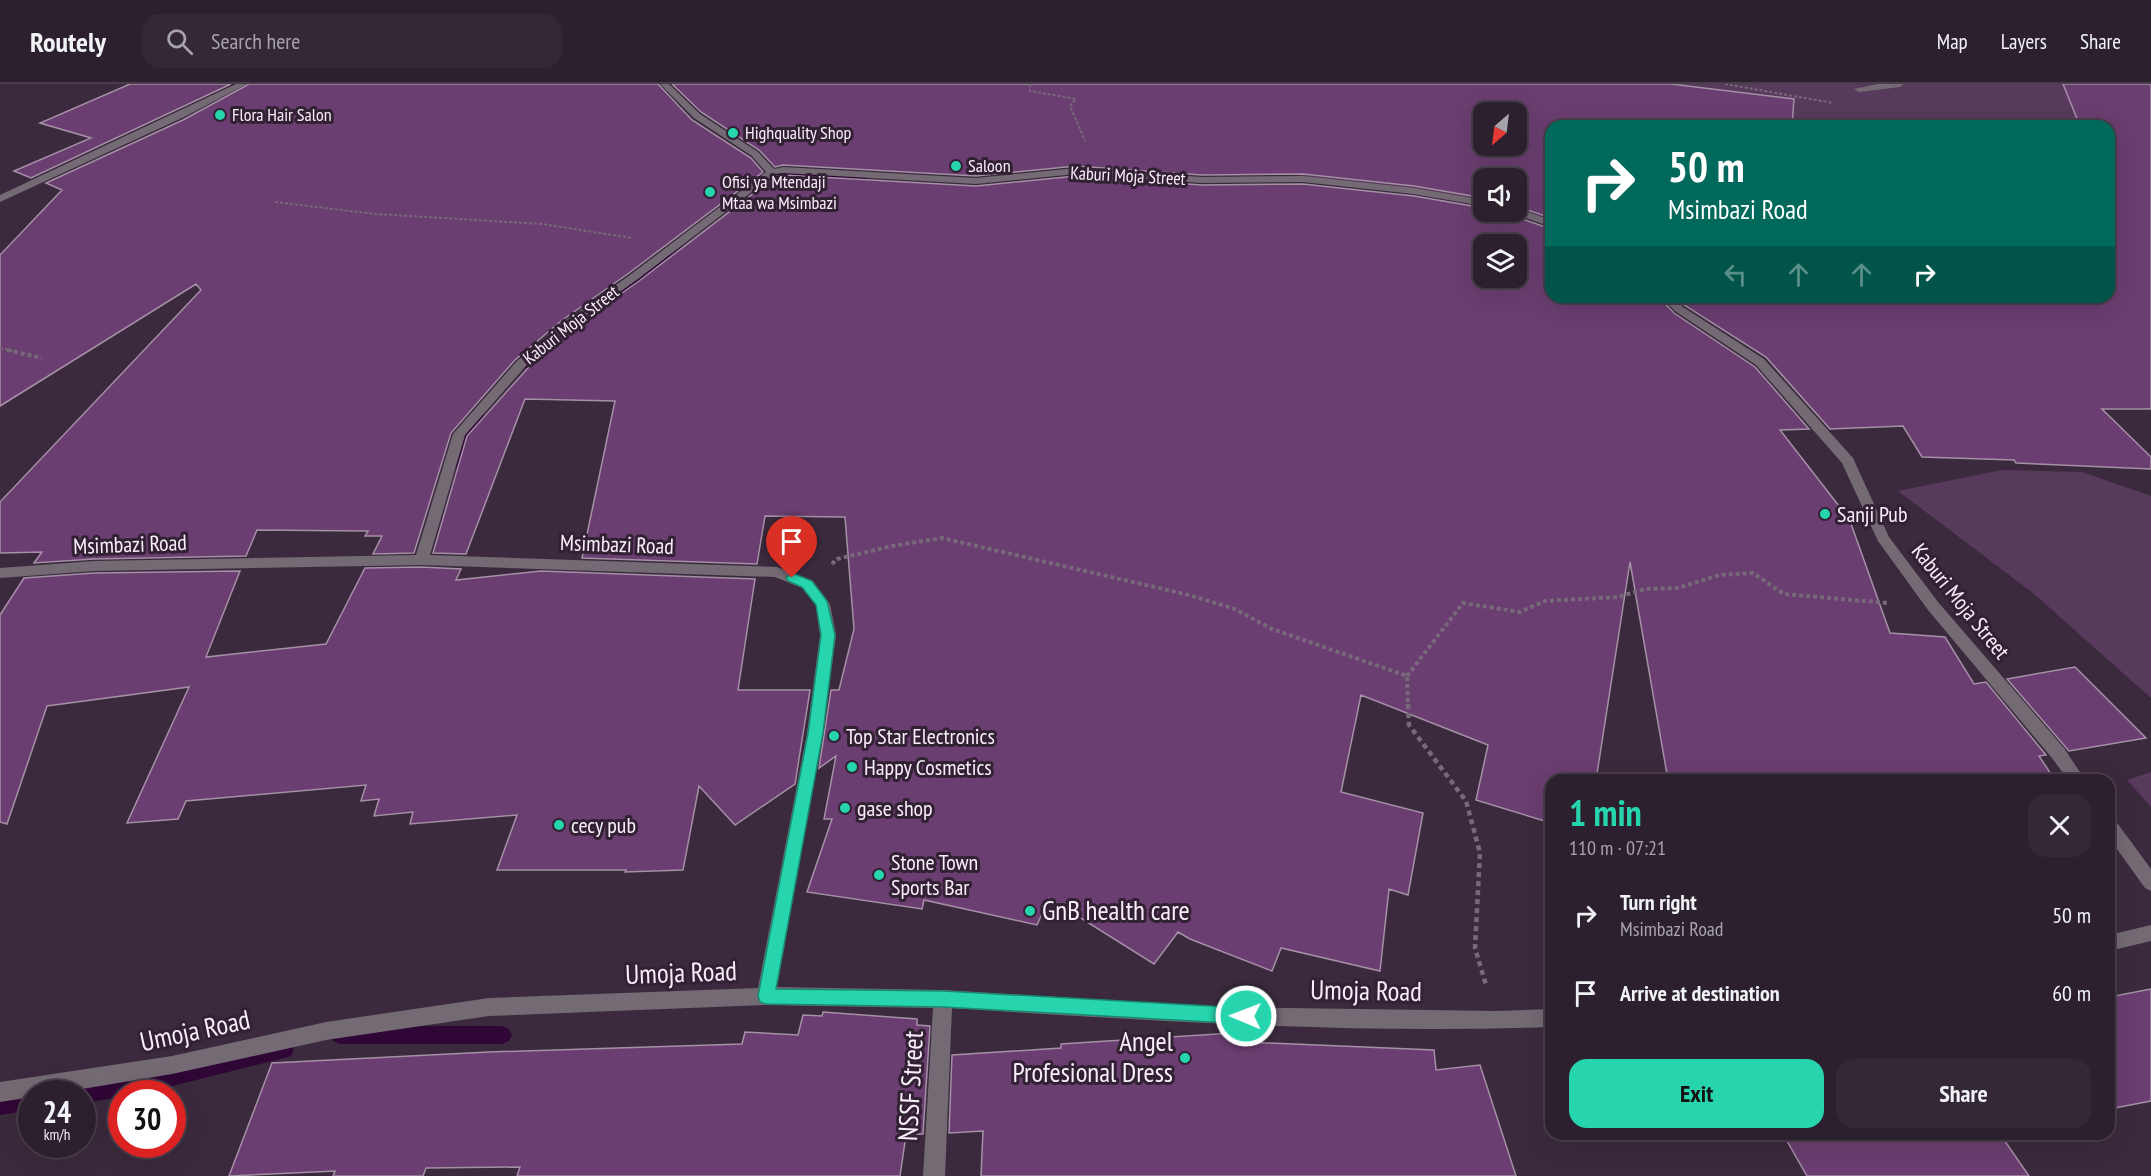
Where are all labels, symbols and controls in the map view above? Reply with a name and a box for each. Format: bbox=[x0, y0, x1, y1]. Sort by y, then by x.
search box bbox=[142, 14, 562, 68]
text: Routely bbox=[30, 23, 106, 60]
icon: search bbox=[163, 25, 196, 58]
text: Search here bbox=[211, 27, 300, 55]
text: Map bbox=[1937, 28, 1968, 55]
text: Layers bbox=[2001, 28, 2047, 55]
text: Share bbox=[2080, 28, 2121, 55]
north arrow bbox=[1473, 102, 1527, 156]
map controls bbox=[1473, 102, 1527, 288]
place label: Flora Hair Salon bbox=[232, 103, 332, 126]
marker: Flora Hair Salon bbox=[213, 108, 227, 122]
place label: Highquality Shop bbox=[745, 121, 851, 144]
marker: Highquality Shop bbox=[726, 126, 740, 140]
text: 50 m bbox=[1668, 139, 1745, 194]
icon: right bbox=[1569, 144, 1647, 222]
place label: Saloon bbox=[968, 154, 1011, 177]
marker: Saloon bbox=[949, 159, 963, 173]
street label: Kaburi Moja Street bbox=[1070, 161, 1186, 190]
button: sound bbox=[1473, 168, 1527, 222]
place label: Ofisi ya Mtendaji Mtaa wa Msimbazi bbox=[722, 170, 837, 214]
marker: Ofisi ya Mtendaji Mtaa wa Msimbazi bbox=[703, 185, 717, 199]
text: Msimbazi Road bbox=[1668, 192, 1808, 226]
button: layers bbox=[1473, 234, 1527, 288]
icon: left bbox=[1719, 258, 1752, 291]
icon: ahead bbox=[1782, 258, 1815, 291]
icon: ahead bbox=[1845, 258, 1878, 291]
icon: right bbox=[1908, 258, 1941, 291]
street label: Kaburi Moja Street bbox=[518, 280, 623, 369]
place label: Sanji Pub bbox=[1837, 500, 1907, 528]
marker: Sanji Pub bbox=[1818, 507, 1832, 521]
pin bbox=[766, 516, 817, 578]
icon: arrive bbox=[775, 525, 808, 558]
street label: Msimbazi Road bbox=[73, 528, 187, 560]
street label: Msimbazi Road bbox=[560, 528, 674, 560]
street label: Kaburi Moja Street bbox=[1906, 537, 2016, 665]
place label: Top Star Electronics bbox=[846, 722, 995, 750]
marker: Top Star Electronics bbox=[827, 729, 841, 743]
place label: Happy Cosmetics bbox=[864, 753, 992, 781]
marker: Happy Cosmetics bbox=[845, 760, 859, 774]
text: 1 min bbox=[1569, 789, 1642, 836]
place label: gase shop bbox=[857, 794, 933, 822]
button: close bbox=[2028, 794, 2091, 857]
marker: gase shop bbox=[838, 801, 852, 815]
place label: cecy pub bbox=[571, 811, 636, 839]
marker: cecy pub bbox=[552, 818, 566, 832]
text: 110 m · 07:21 bbox=[1569, 835, 1666, 861]
place label: Stone Town Sports Bar bbox=[891, 848, 978, 901]
marker: Stone Town Sports Bar bbox=[872, 868, 886, 882]
text: Turn right bbox=[1620, 888, 1697, 916]
place label: GnB health care bbox=[1042, 893, 1190, 927]
icon: right bbox=[1569, 899, 1602, 932]
text: 50 m bbox=[2052, 901, 2091, 929]
marker: GnB health care bbox=[1023, 904, 1037, 918]
text: Msimbazi Road bbox=[1620, 916, 1723, 942]
street label: Umoja Road bbox=[625, 953, 737, 991]
street label: Umoja Road bbox=[1310, 972, 1422, 1008]
icon: arrive bbox=[1569, 977, 1602, 1010]
text: Arrive at destination bbox=[1620, 979, 1780, 1007]
text: 60 m bbox=[2052, 979, 2091, 1007]
position arrow bbox=[1214, 984, 1278, 1048]
street label: Umoja Road bbox=[137, 1002, 253, 1058]
place label: Angel Profesional Dress bbox=[1013, 1024, 1174, 1089]
street label: NSSF Street bbox=[890, 1029, 930, 1142]
marker: Angel Profesional Dress bbox=[1178, 1051, 1192, 1065]
button: Exit bbox=[1569, 1059, 1824, 1128]
button: Share bbox=[1836, 1059, 2091, 1128]
speed limit sign: 30 bbox=[108, 1080, 186, 1158]
text: 24 bbox=[43, 1092, 71, 1131]
text: km/h bbox=[44, 1125, 70, 1144]

